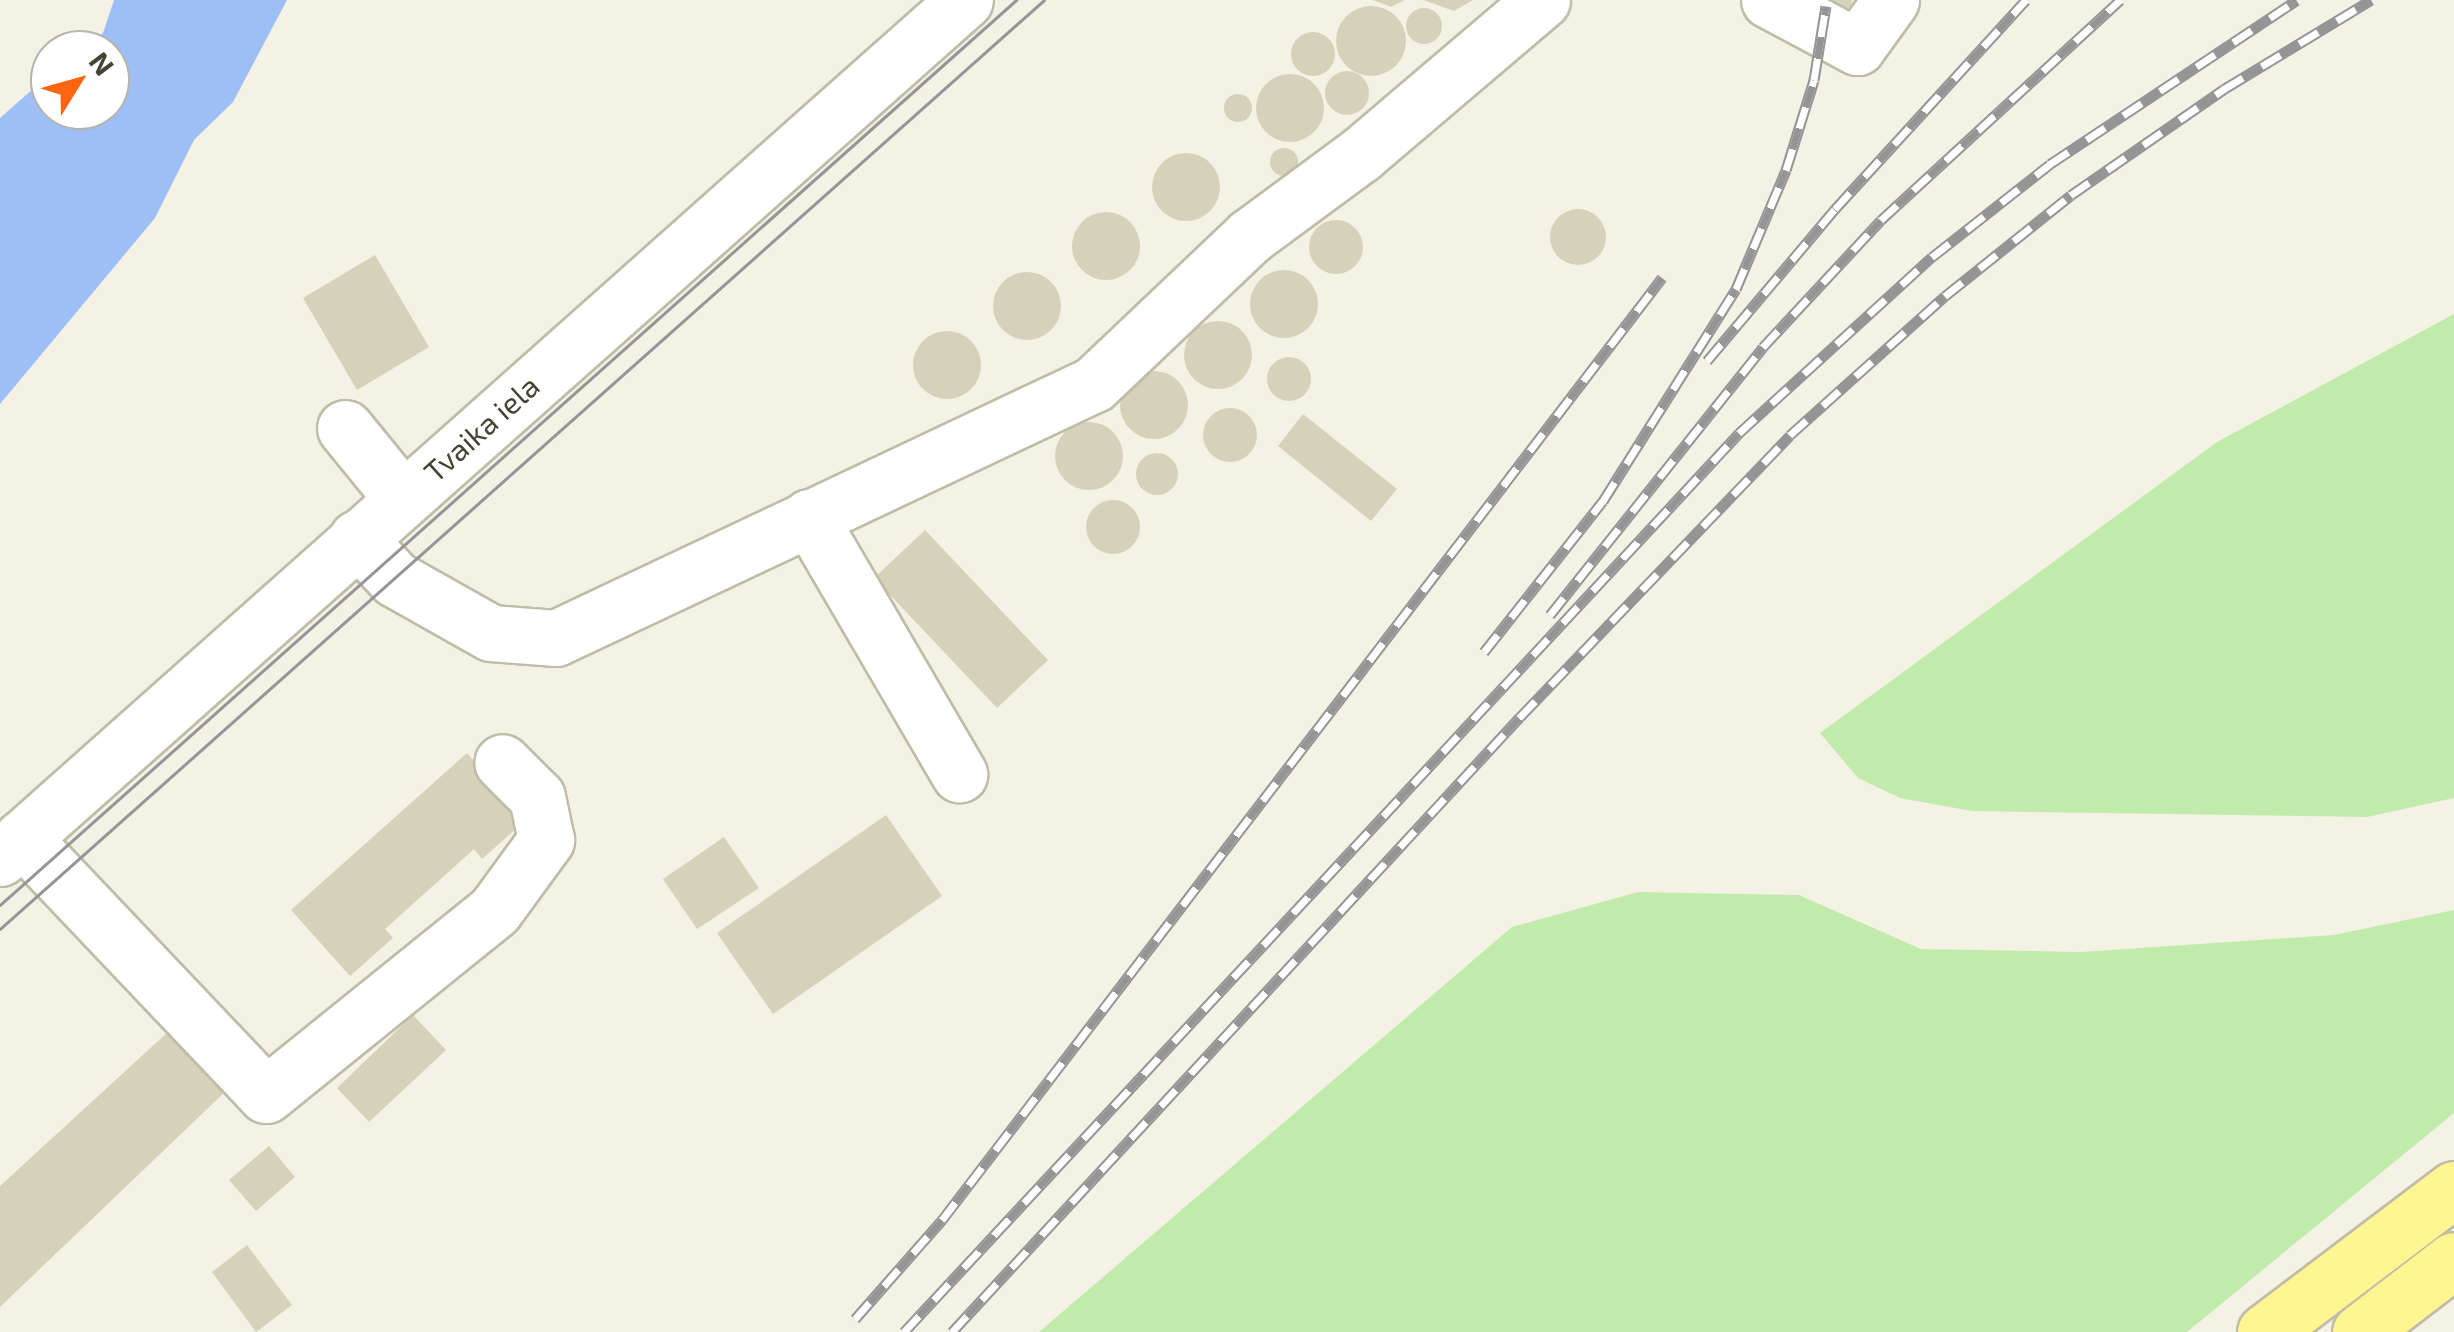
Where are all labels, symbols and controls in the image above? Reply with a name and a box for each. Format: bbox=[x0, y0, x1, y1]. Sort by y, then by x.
north arrow bbox=[30, 30, 130, 130]
text: N bbox=[83, 45, 122, 81]
street label: Tvaika iela bbox=[416, 367, 546, 489]

